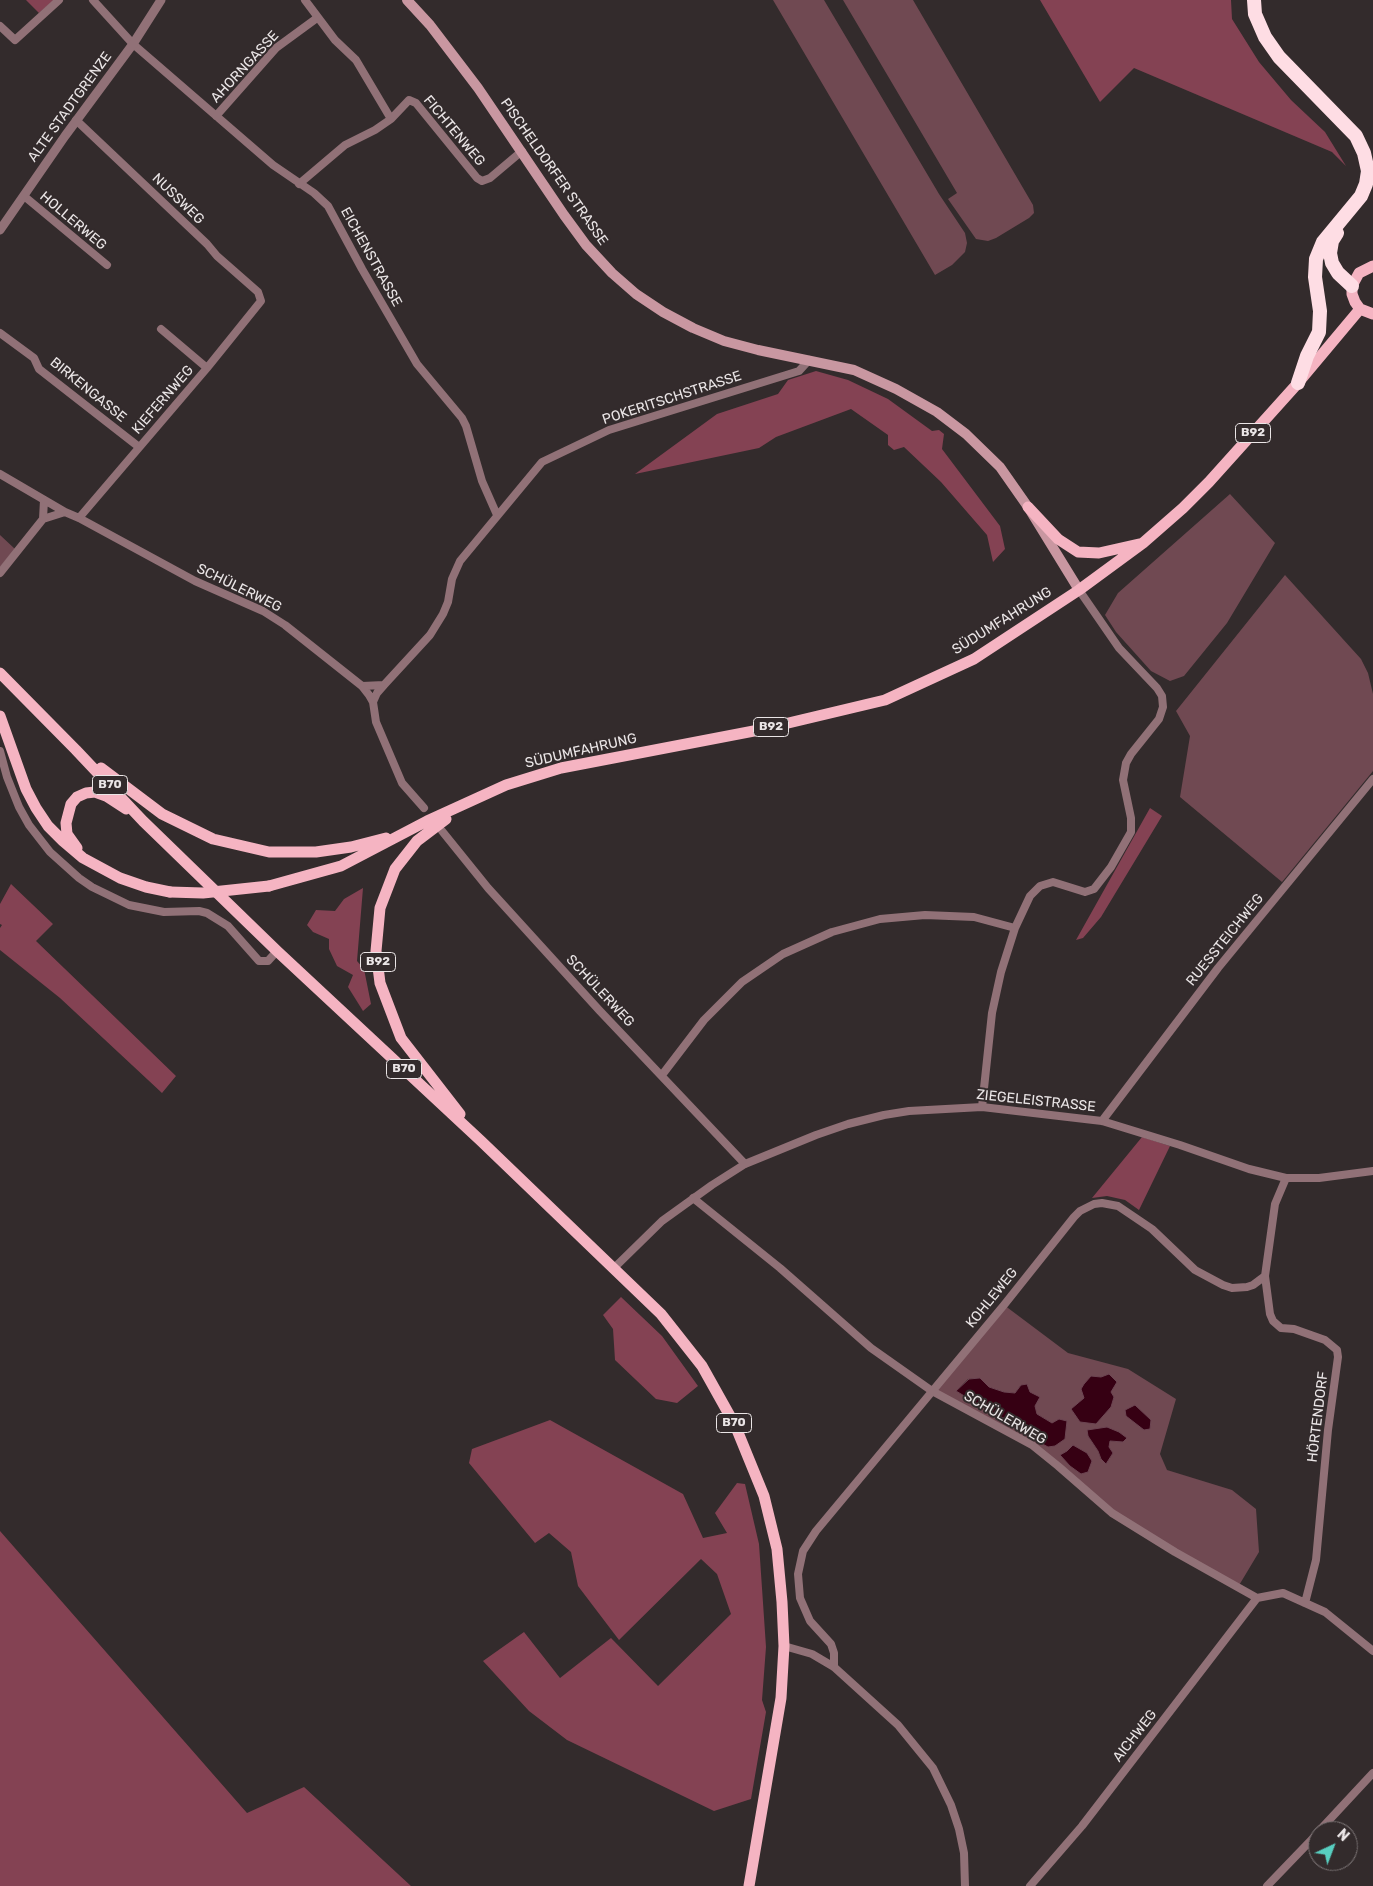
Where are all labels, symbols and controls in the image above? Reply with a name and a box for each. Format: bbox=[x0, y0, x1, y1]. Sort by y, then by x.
street label: AHORNGASSE bbox=[207, 28, 283, 106]
street label: ALTE STADTGRENZE bbox=[24, 49, 116, 165]
street label: FICHTENWEG bbox=[420, 92, 488, 170]
street label: PISCHELDORFER STRASSE bbox=[497, 95, 611, 249]
street label: NUSSWEG bbox=[148, 170, 208, 228]
street label: HOLLERWEG bbox=[36, 188, 110, 254]
street label: EICHENSTRASSE bbox=[337, 204, 405, 310]
street label: BIRKENGASSE bbox=[46, 354, 130, 426]
street label: KIEFERNWEG bbox=[129, 362, 197, 438]
street label: POKERITSCHSTRASSE bbox=[600, 368, 744, 428]
road number: B92 bbox=[1236, 423, 1270, 442]
street label: SCHÜLERWEG bbox=[194, 560, 284, 616]
street label: SÜDUMFAHRUNG bbox=[949, 584, 1055, 658]
road number: B92 bbox=[754, 718, 788, 736]
street label: SÜDUMFAHRUNG bbox=[523, 730, 639, 772]
road number: B70 bbox=[92, 776, 128, 794]
street label: RUESSTEICHWEG bbox=[1183, 891, 1267, 989]
street label: SCHÜLERWEG bbox=[562, 951, 638, 1031]
road number: B92 bbox=[360, 952, 396, 972]
road number: B70 bbox=[386, 1060, 422, 1078]
street label: ZIEGELEISTRASSE bbox=[976, 1086, 1096, 1116]
street label: KOHLEWEG bbox=[963, 1264, 1021, 1332]
street label: HÖRTENDORF bbox=[1304, 1371, 1332, 1463]
street label: SCHÜLERWEG bbox=[961, 1388, 1049, 1448]
road number: B70 bbox=[716, 1414, 752, 1432]
street label: AICHWEG bbox=[1109, 1707, 1161, 1765]
north arrow bbox=[1308, 1821, 1358, 1871]
text: N bbox=[1333, 1826, 1352, 1845]

